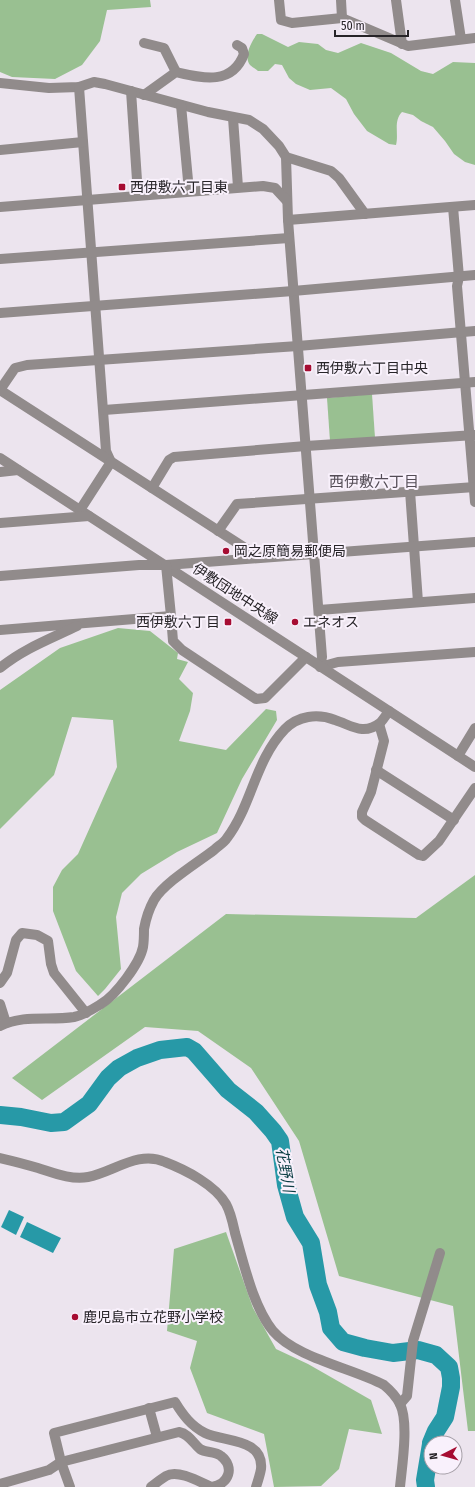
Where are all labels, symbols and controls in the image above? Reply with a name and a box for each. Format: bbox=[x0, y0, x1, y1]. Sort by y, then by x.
scale bar bbox=[335, 12, 408, 38]
text: 50 m bbox=[341, 19, 365, 33]
place label: 西伊敷六丁目東 bbox=[130, 179, 228, 196]
marker: 西伊敷六丁目東 bbox=[117, 182, 127, 192]
place label: 西伊敷六丁目中央 bbox=[316, 360, 428, 377]
marker: 西伊敷六丁目中央 bbox=[303, 363, 313, 373]
district label: 西伊敷六丁目 bbox=[329, 473, 419, 491]
place label: 岡之原簡易郵便局 bbox=[234, 543, 346, 560]
marker: 岡之原簡易郵便局 bbox=[221, 546, 231, 556]
street label: 伊敷団地中央線 bbox=[189, 560, 281, 628]
place label: 西伊敷六丁目 bbox=[136, 614, 220, 631]
place label: エネオス bbox=[303, 614, 359, 631]
marker: 西伊敷六丁目 bbox=[223, 617, 233, 627]
marker: エネオス bbox=[290, 617, 300, 627]
water label: 花野川 bbox=[272, 1146, 298, 1196]
place label: 鹿児島市立花野小学校 bbox=[83, 1309, 223, 1326]
marker: 鹿児島市立花野小学校 bbox=[70, 1312, 80, 1322]
north arrow bbox=[423, 1435, 463, 1475]
text: N bbox=[427, 1452, 440, 1460]

